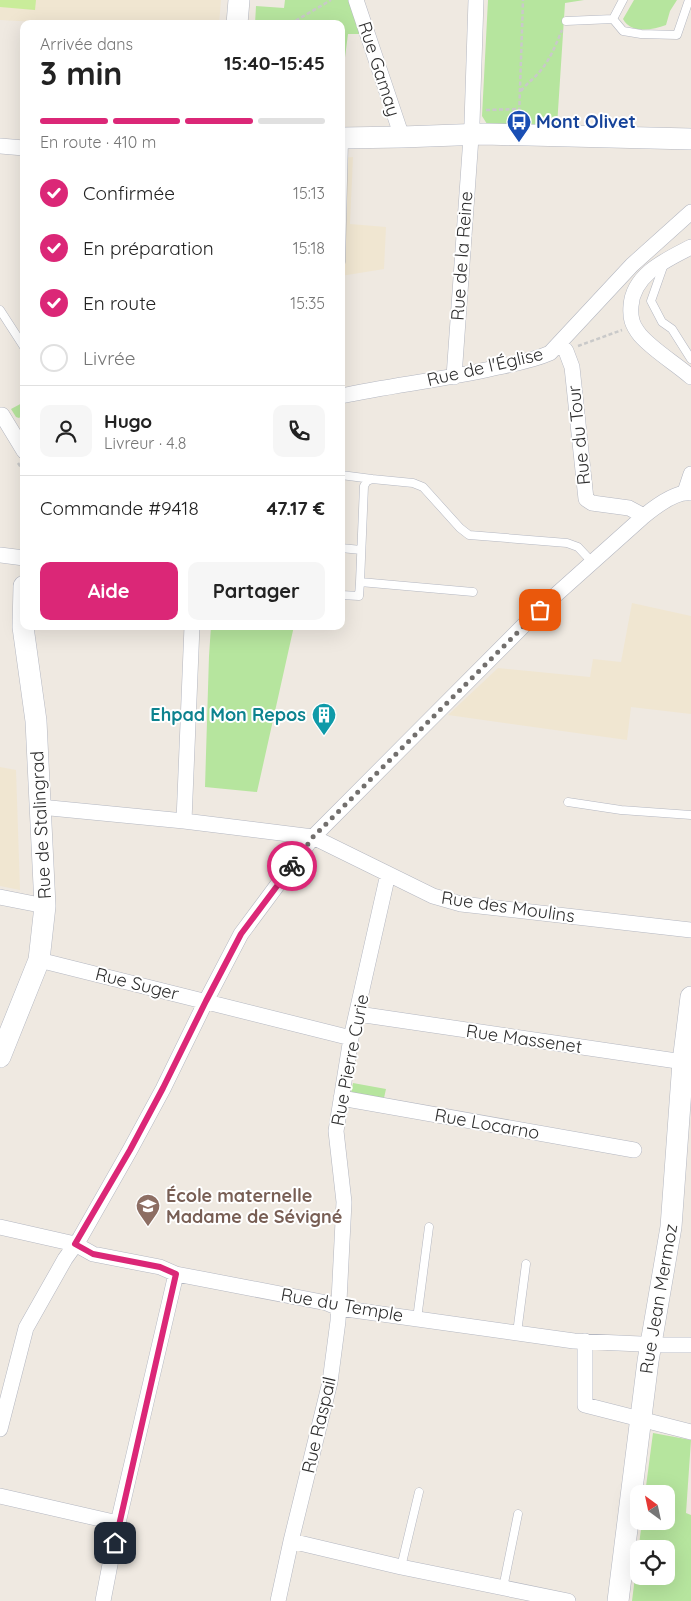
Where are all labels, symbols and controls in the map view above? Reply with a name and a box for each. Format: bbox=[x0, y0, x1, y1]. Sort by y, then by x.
street label: Rue Gamay bbox=[353, 18, 406, 119]
text: Arrivée dans bbox=[40, 34, 133, 54]
text: 15:40–15:45 bbox=[224, 51, 325, 75]
text: 3 min bbox=[40, 53, 122, 93]
bus stop icon: Mont Olivet bbox=[506, 109, 532, 143]
place label: Mont Olivet bbox=[536, 110, 636, 133]
text: En route · 410 m bbox=[40, 132, 156, 152]
icon: check bbox=[40, 179, 68, 207]
text: Confirmée bbox=[83, 181, 175, 205]
text: 15:13 bbox=[293, 183, 325, 203]
street label: Rue de la Reine bbox=[446, 190, 477, 321]
icon: check bbox=[40, 234, 68, 262]
text: En préparation bbox=[83, 236, 214, 260]
text: 15:18 bbox=[293, 238, 325, 258]
icon: check bbox=[40, 289, 68, 317]
text: En route bbox=[83, 291, 156, 315]
text: 15:35 bbox=[290, 293, 325, 313]
street label: Rue de l'Église bbox=[424, 342, 545, 391]
text: Livrée bbox=[83, 346, 136, 370]
street label: Rue du Tour bbox=[562, 384, 595, 486]
button: person bbox=[40, 405, 92, 457]
button: phone bbox=[273, 405, 325, 457]
text: Hugo bbox=[104, 409, 152, 433]
text: Livreur · 4.8 bbox=[104, 433, 186, 453]
text: Commande #9418 bbox=[40, 496, 199, 520]
text: 47.17 € bbox=[266, 496, 325, 520]
button: Aide bbox=[40, 562, 178, 620]
button: Partager bbox=[188, 562, 325, 620]
pin bbox=[519, 589, 561, 631]
icon: bag bbox=[526, 596, 554, 624]
building icon: Ehpad Mon Repos bbox=[311, 702, 337, 736]
place label: Ehpad Mon Repos bbox=[150, 703, 306, 726]
street label: Rue de Stalingrad bbox=[25, 750, 56, 900]
courier bbox=[267, 841, 317, 891]
icon: bike bbox=[278, 852, 306, 880]
street label: Rue des Moulins bbox=[440, 886, 576, 927]
street label: Rue Suger bbox=[93, 962, 181, 1005]
street label: Rue Pierre Curie bbox=[325, 992, 374, 1128]
street label: Rue Massenet bbox=[465, 1019, 583, 1058]
street label: Rue Locarno bbox=[433, 1103, 541, 1144]
place label: École maternelle Madame de Sévigné bbox=[166, 1184, 342, 1228]
school or university icon: École maternelle Madame de Sévigné bbox=[135, 1193, 161, 1227]
street label: Rue Jean Mermoz bbox=[635, 1222, 682, 1375]
street label: Rue du Temple bbox=[279, 1282, 405, 1327]
street label: Rue Raspail bbox=[296, 1374, 341, 1475]
north arrow bbox=[630, 1485, 675, 1530]
map controls bbox=[630, 1485, 675, 1585]
pin bbox=[94, 1522, 136, 1564]
icon: home bbox=[101, 1529, 129, 1557]
button: locate bbox=[630, 1540, 675, 1585]

